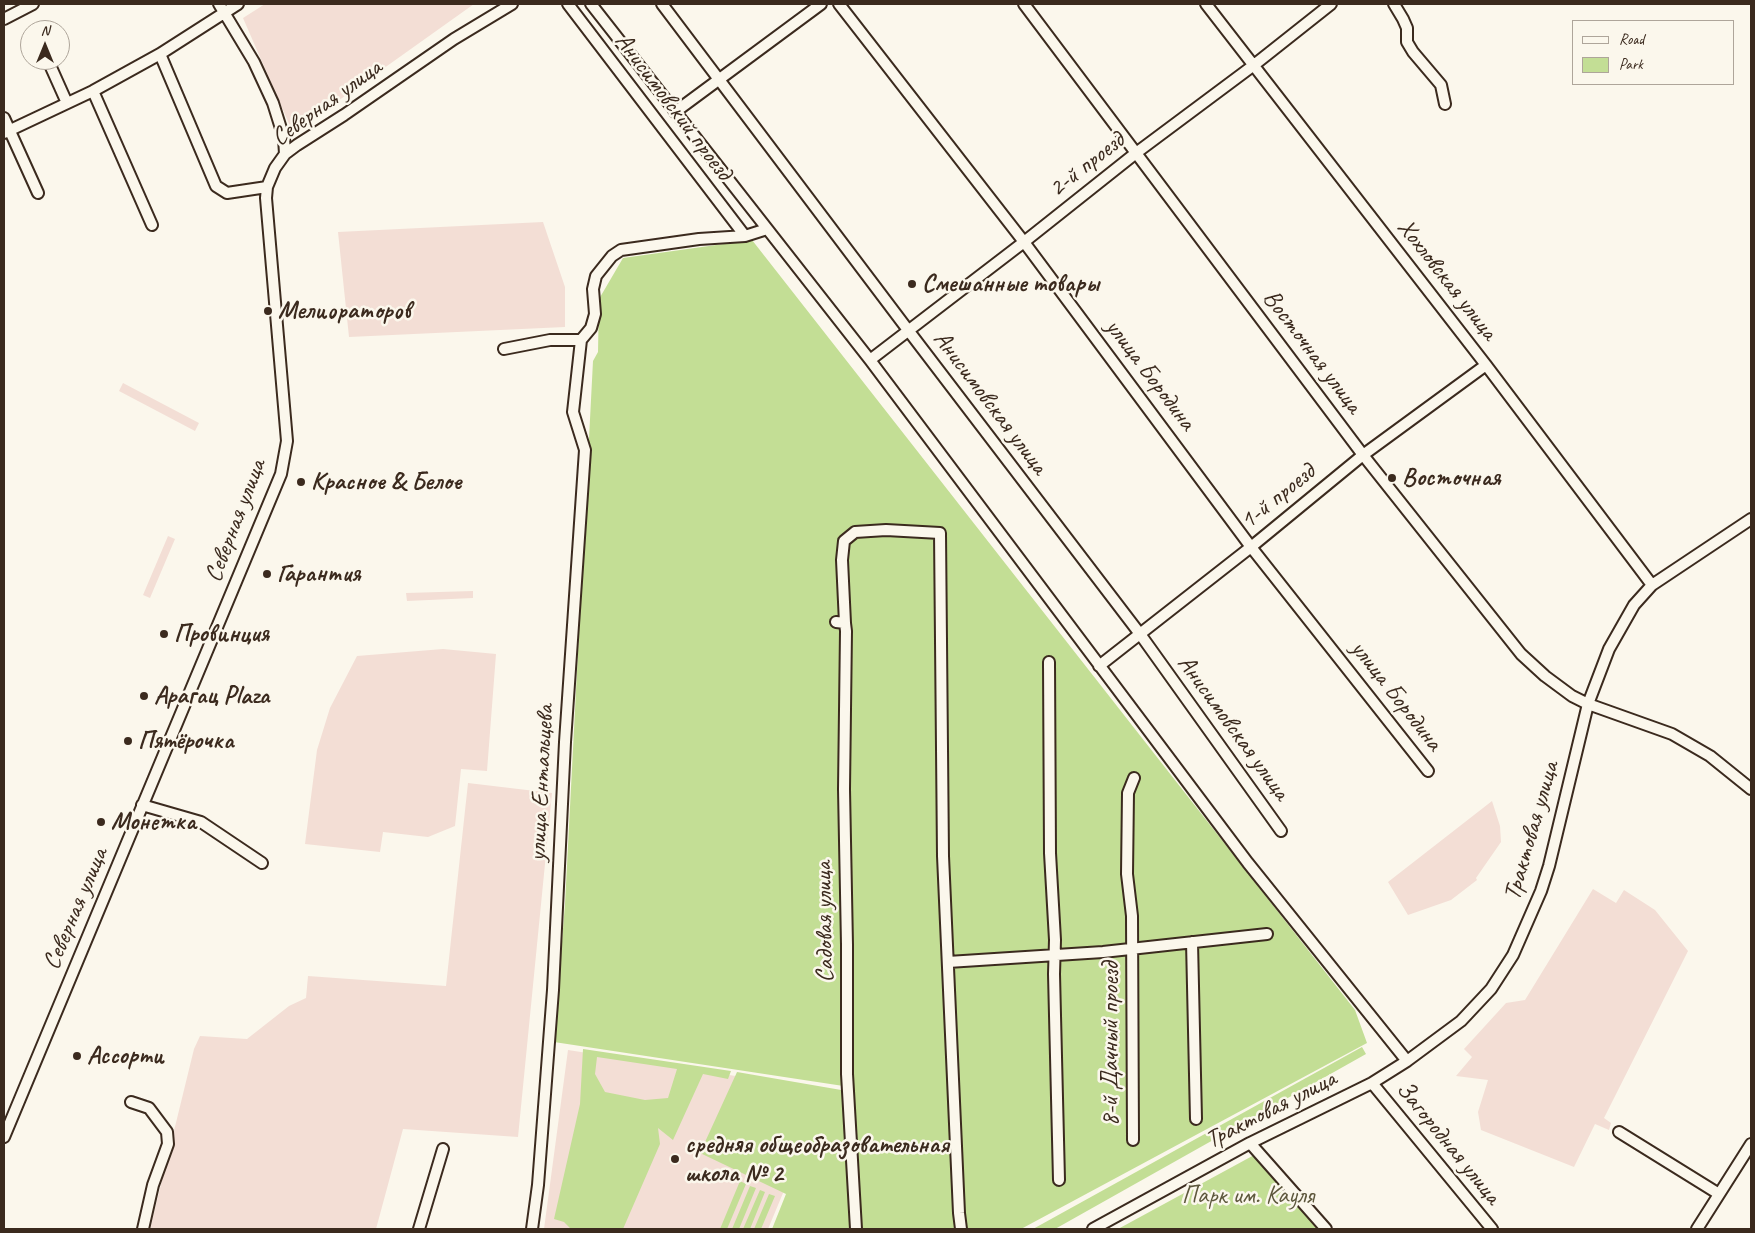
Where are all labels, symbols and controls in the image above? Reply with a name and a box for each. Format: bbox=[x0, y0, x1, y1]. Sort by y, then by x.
north arrow bbox=[20, 20, 70, 70]
legend bbox=[1572, 20, 1735, 85]
text: N bbox=[41, 22, 49, 39]
street label: Анисимовский проезд bbox=[608, 27, 738, 187]
text: Road bbox=[1619, 30, 1644, 49]
street label: Северная улица bbox=[266, 53, 388, 153]
text: Park bbox=[1619, 55, 1643, 74]
street label: 2-й проезд bbox=[1043, 126, 1131, 204]
street label: Хохловская улица bbox=[1390, 214, 1504, 346]
place label: Смешанные товары bbox=[922, 269, 1099, 299]
marker: Смешанные товары bbox=[906, 278, 918, 290]
street label: Восточная улица bbox=[1256, 284, 1368, 420]
place label: Мелиораторов bbox=[278, 296, 411, 326]
marker: Мелиораторов bbox=[262, 305, 274, 317]
street label: улица Бородина bbox=[1098, 313, 1202, 437]
street label: Анисимовская улица bbox=[926, 325, 1054, 481]
street label: Северная улица bbox=[199, 455, 273, 587]
street label: 1-й проезд bbox=[1234, 458, 1322, 536]
place label: Восточная bbox=[1402, 463, 1501, 493]
place label: Красное & Белое bbox=[311, 467, 462, 497]
marker: Восточная bbox=[1386, 472, 1398, 484]
marker: Красное & Белое bbox=[295, 476, 307, 488]
place label: Гарантия bbox=[277, 559, 360, 589]
marker: Гарантия bbox=[261, 568, 273, 580]
place label: Провинция bbox=[174, 619, 269, 649]
marker: Провинция bbox=[158, 628, 170, 640]
street label: улица Бородина bbox=[1344, 635, 1448, 757]
street label: Анисимовская улица bbox=[1170, 650, 1296, 806]
place label: Арагац Plaza bbox=[154, 681, 269, 711]
marker: Арагац Plaza bbox=[138, 690, 150, 702]
street label: улица Ентальцева bbox=[523, 704, 561, 862]
place label: Пятёрочка bbox=[138, 726, 234, 756]
marker: Пятёрочка bbox=[122, 735, 134, 747]
street label: Трактовая улица bbox=[1498, 758, 1566, 904]
place label: Монетка bbox=[111, 807, 196, 837]
marker: Монетка bbox=[95, 816, 107, 828]
street label: Северная улица bbox=[37, 844, 115, 974]
street label: Садовая улица bbox=[809, 861, 841, 983]
street label: 8-й Дачный проезд bbox=[1096, 962, 1126, 1126]
place label: Ассорти bbox=[87, 1041, 164, 1071]
marker: Ассорти bbox=[71, 1050, 83, 1062]
street label: Трактовая улица bbox=[1201, 1064, 1341, 1156]
street label: Загородная улица bbox=[1389, 1075, 1507, 1211]
place label: средняя общеобразовательная школа № 2 bbox=[685, 1130, 949, 1189]
marker: средняя общеобразовательная школа № 2 bbox=[669, 1153, 681, 1165]
park label: Парк им. Кауля bbox=[1182, 1181, 1314, 1211]

